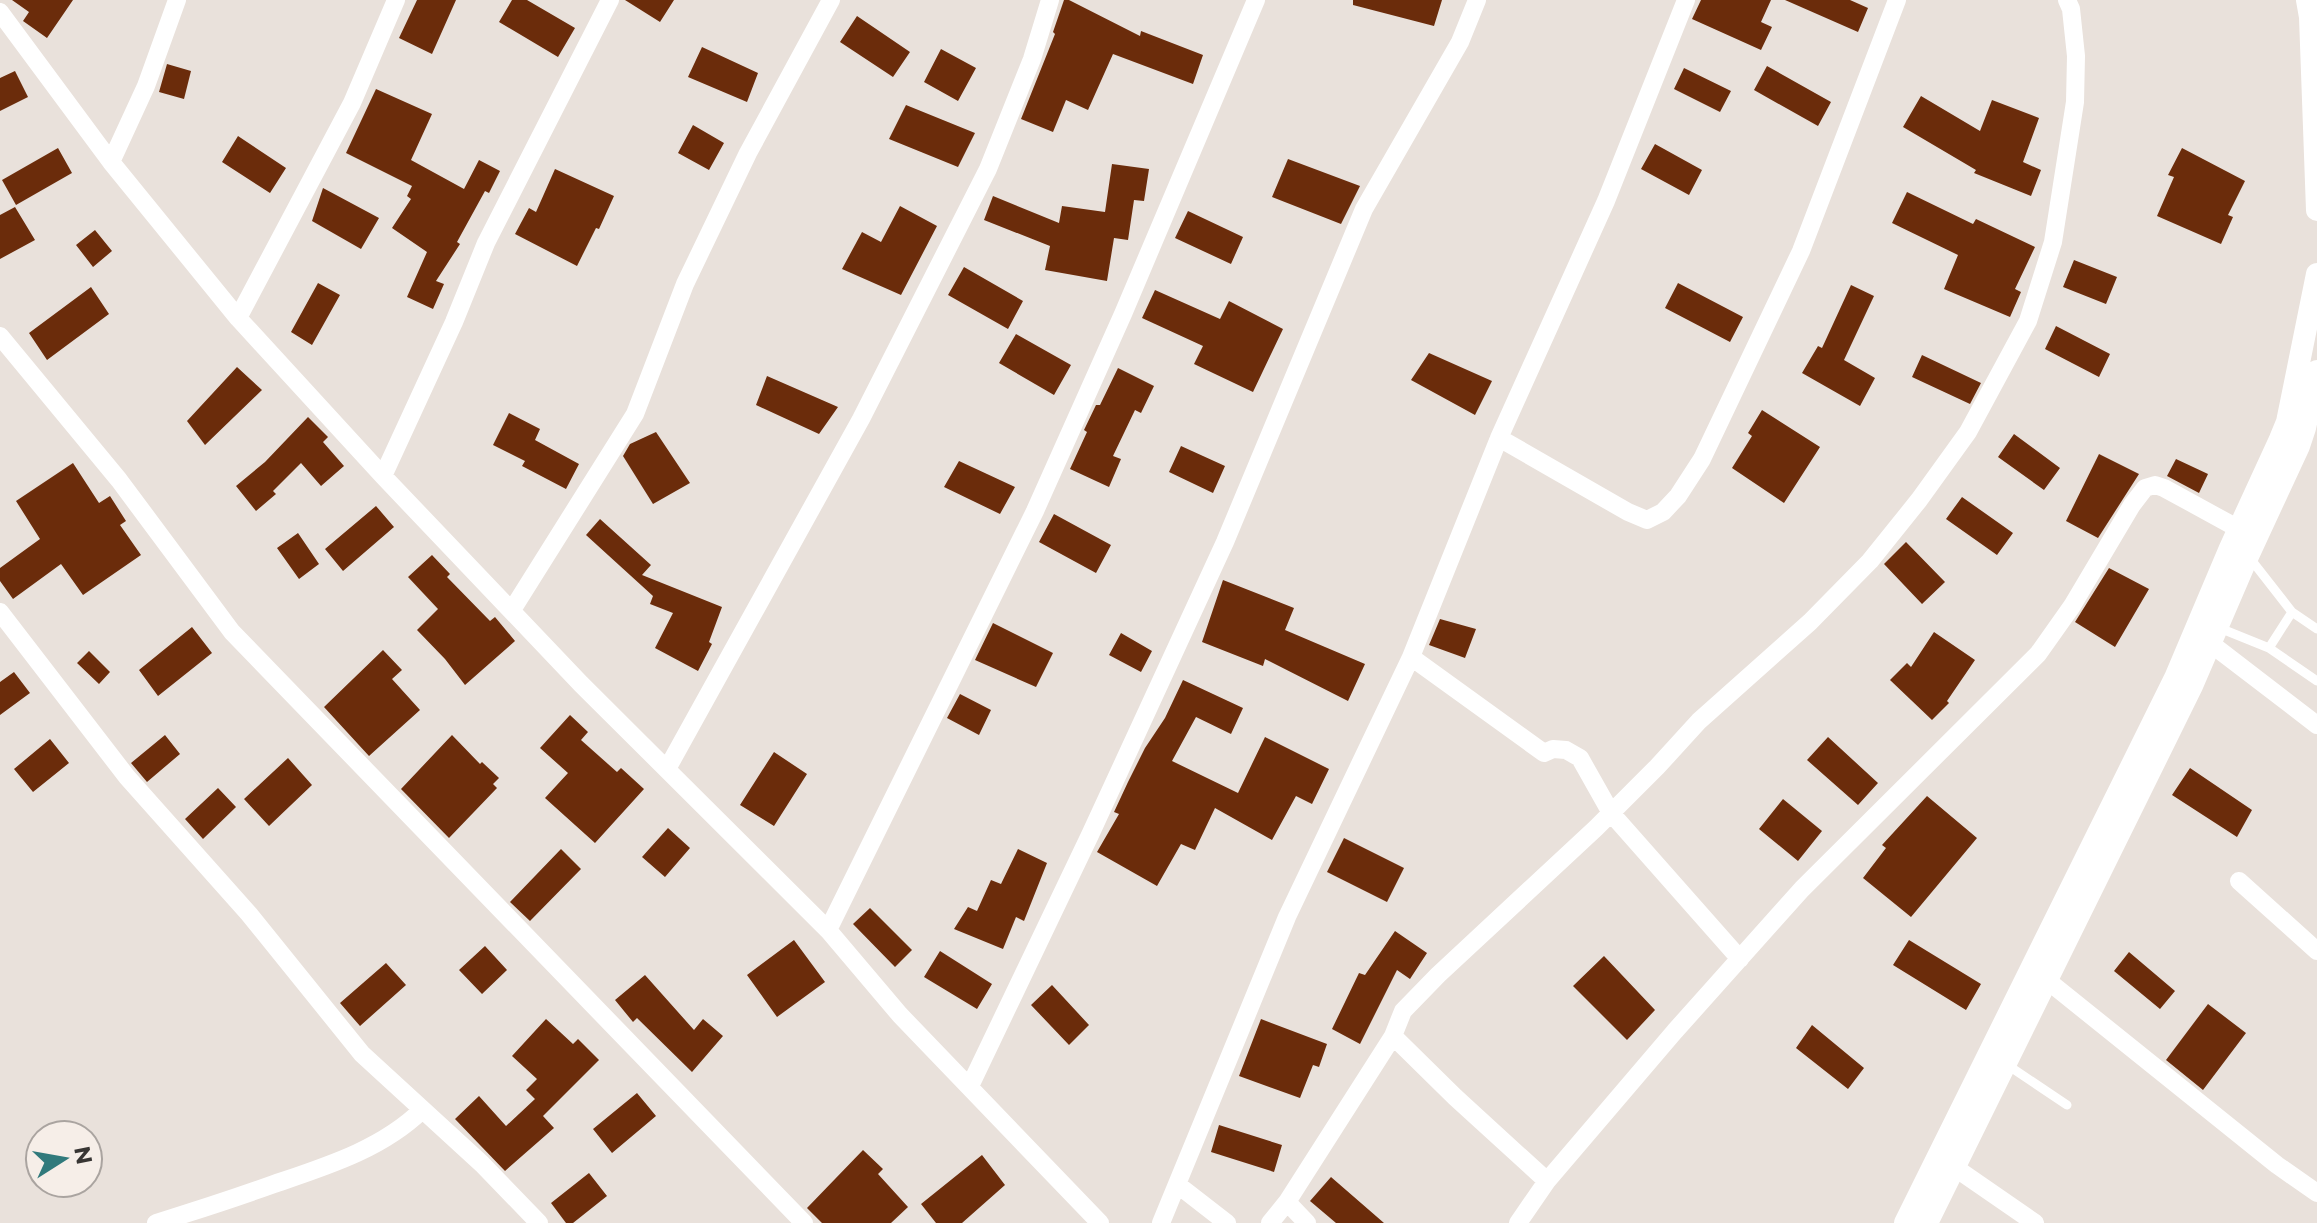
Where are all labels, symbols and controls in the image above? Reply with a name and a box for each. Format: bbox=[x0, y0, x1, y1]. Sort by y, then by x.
north arrow bbox=[24, 1119, 104, 1199]
text: N bbox=[68, 1144, 98, 1167]

